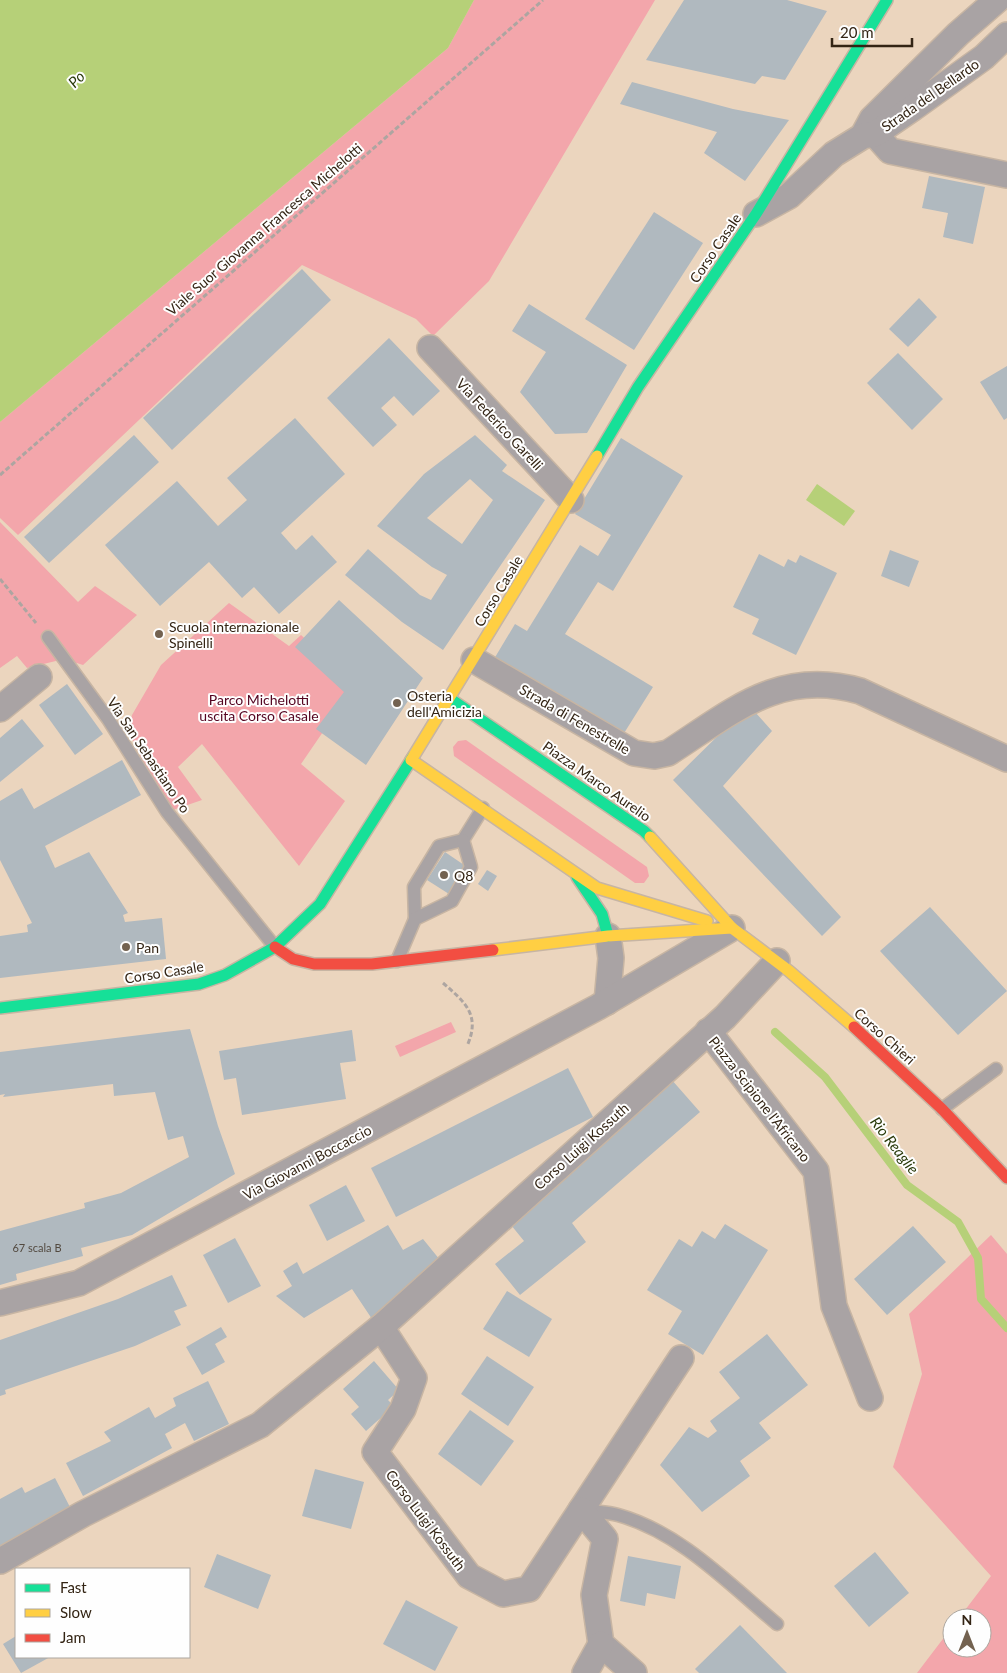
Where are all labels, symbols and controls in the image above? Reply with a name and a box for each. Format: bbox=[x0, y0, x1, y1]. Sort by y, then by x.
scale bar bbox=[832, 15, 912, 47]
text: 20 m bbox=[840, 23, 874, 41]
street label: Strada del Bellardo bbox=[878, 55, 982, 135]
water label: Po bbox=[64, 67, 88, 91]
street label: Viale Suor Giovanna Francesca Michelotti bbox=[163, 139, 365, 319]
street label: Corso Casale bbox=[686, 210, 744, 286]
street label: Via Federico Garelli bbox=[453, 375, 547, 473]
street label: Corso Casale bbox=[470, 552, 526, 630]
place label: Scuola internazionale Spinelli bbox=[169, 618, 299, 651]
marker: Scuola internazionale Spinelli bbox=[153, 628, 165, 640]
street label: Strada di Fenestrelle bbox=[517, 680, 633, 758]
place label: Osteria dell'Amicizia bbox=[407, 687, 482, 720]
park label: Parco Michelotti uscita Corso Casale bbox=[199, 691, 319, 724]
street label: Via San Sebastiano Po bbox=[104, 694, 194, 816]
marker: Osteria dell'Amicizia bbox=[391, 697, 403, 709]
street label: Piazza Marco Aurelio bbox=[540, 737, 654, 825]
place label: Q8 bbox=[454, 867, 473, 884]
marker: Q8 bbox=[438, 869, 450, 881]
place label: Pan bbox=[136, 939, 159, 956]
marker: Pan bbox=[120, 941, 132, 953]
street label: Corso Casale bbox=[123, 957, 205, 987]
street label: Corso Chieri bbox=[851, 1004, 919, 1068]
street label: Piazza Scipione l'Africano bbox=[706, 1033, 814, 1165]
street label: Corso Luigi Kossuth bbox=[530, 1099, 632, 1193]
water label: Rio Reaglie bbox=[867, 1113, 923, 1177]
street label: Via Giovanni Boccaccio bbox=[240, 1121, 374, 1203]
house number: 67 scala B bbox=[12, 1241, 62, 1254]
street label: Corso Luigi Kossuth bbox=[383, 1466, 469, 1574]
legend bbox=[15, 1568, 190, 1658]
text: Fast bbox=[60, 1578, 87, 1596]
text: Slow bbox=[60, 1603, 92, 1621]
north arrow bbox=[942, 1608, 992, 1658]
text: N bbox=[962, 1611, 972, 1628]
text: Jam bbox=[60, 1628, 86, 1646]

